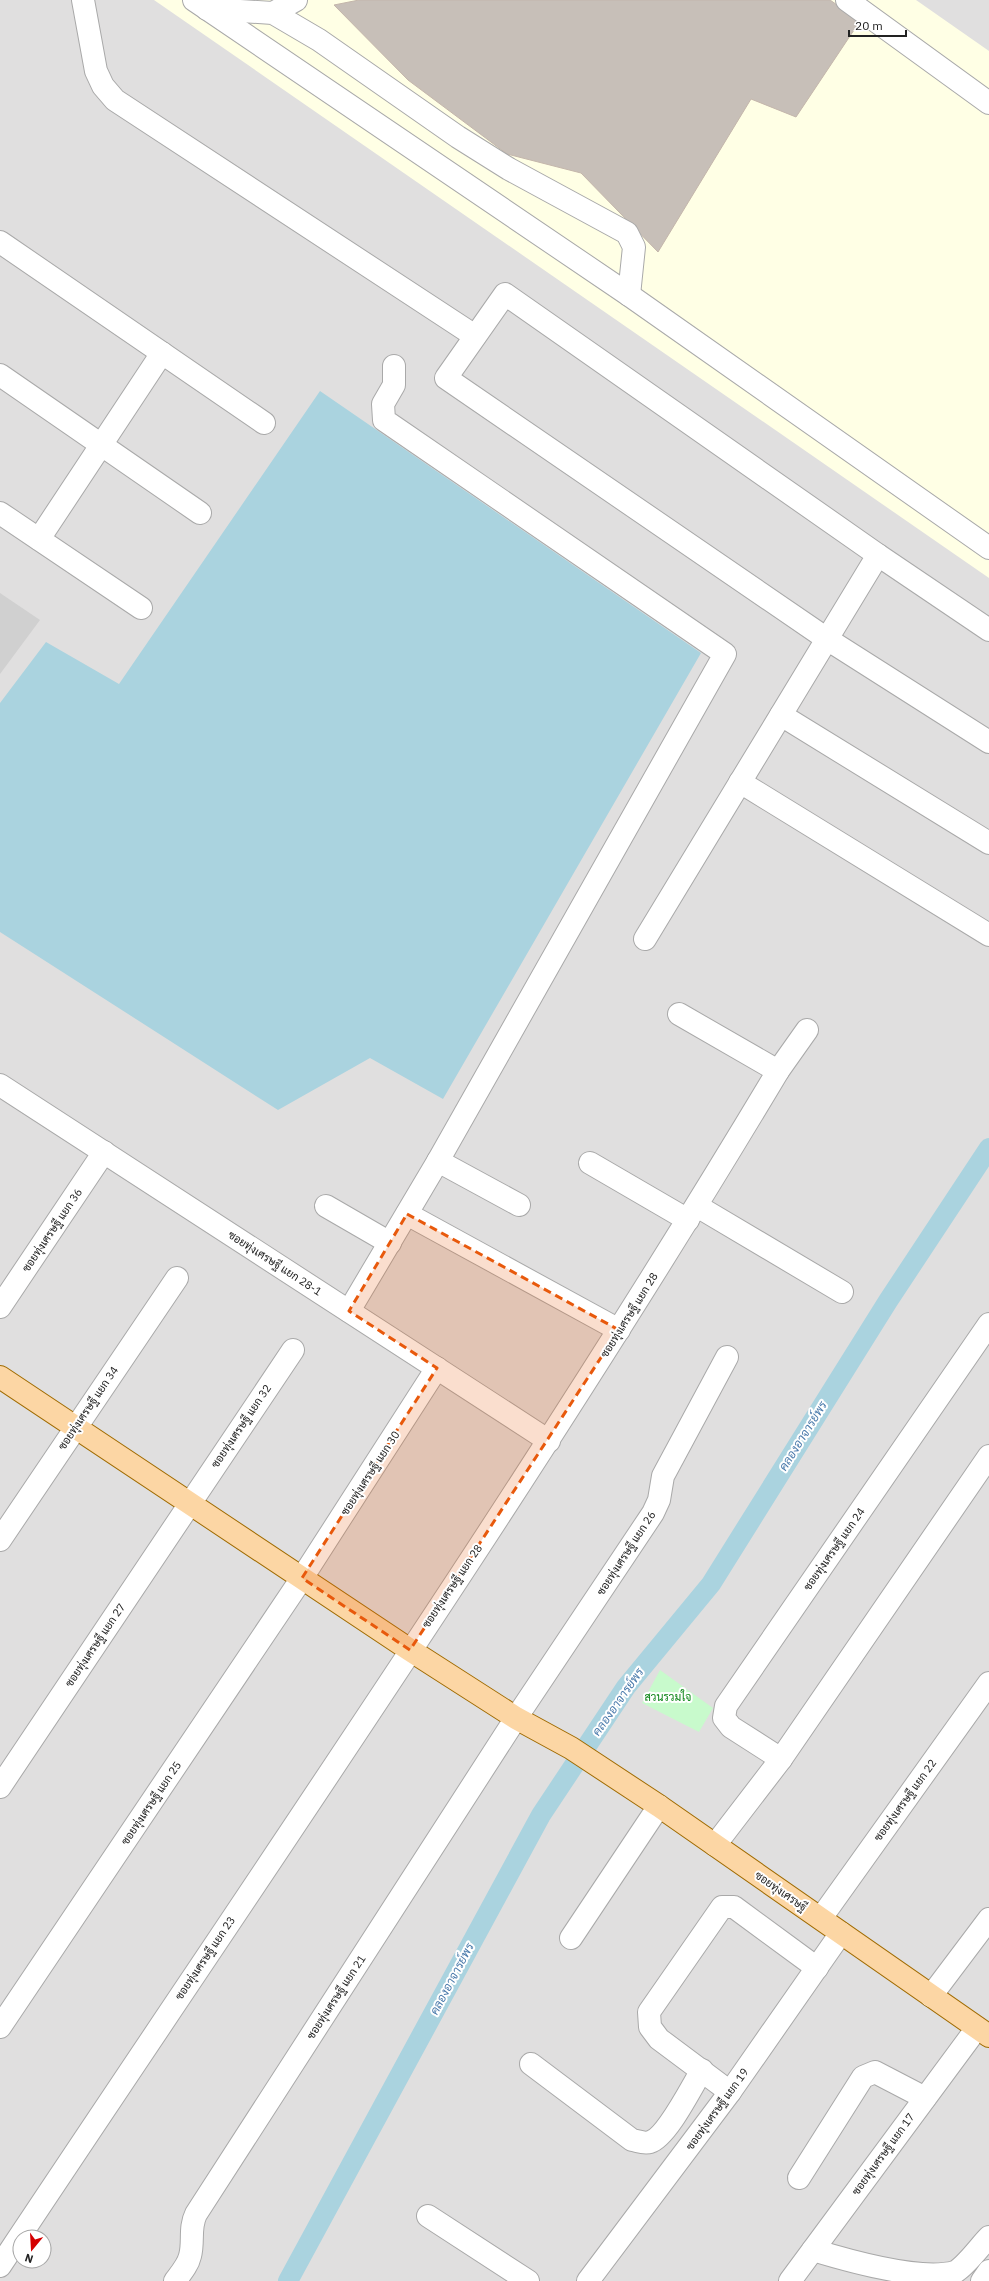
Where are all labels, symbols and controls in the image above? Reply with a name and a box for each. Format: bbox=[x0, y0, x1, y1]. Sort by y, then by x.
scale bar bbox=[849, 12, 906, 38]
text: 20 m bbox=[855, 18, 883, 33]
street label: ซอยทุ่งเศรษฐี แยก 36 bbox=[18, 1185, 87, 1276]
street label: ซอยทุ่งเศรษฐี แยก 28-1 bbox=[224, 1227, 325, 1300]
street label: ซอยทุ่งเศรษฐี แยก 28 bbox=[596, 1269, 663, 1361]
street label: ซอยทุ่งเศรษฐี แยก 34 bbox=[54, 1363, 123, 1454]
street label: ซอยทุ่งเศรษฐี แยก 32 bbox=[207, 1381, 276, 1472]
water label: คลองอาจารย์พร bbox=[775, 1397, 831, 1473]
street label: ซอยทุ่งเศรษฐี แยก 30 bbox=[337, 1428, 404, 1519]
street label: ซอยทุ่งเศรษฐี แยก 24 bbox=[799, 1504, 870, 1594]
street label: ซอยทุ่งเศรษฐี แยก 26 bbox=[593, 1508, 660, 1599]
street label: ซอยทุ่งเศรษฐี แยก 28 bbox=[418, 1541, 487, 1632]
street label: ซอยทุ่งเศรษฐี แยก 27 bbox=[61, 1600, 130, 1691]
water label: คลองอาจารย์พร bbox=[589, 1664, 647, 1738]
park label: สวนรวมใจ bbox=[644, 1689, 692, 1704]
street label: ซอยทุ่งเศรษฐี แยก 22 bbox=[870, 1756, 941, 1845]
street label: ซอยทุ่งเศรษฐี แยก 25 bbox=[117, 1758, 186, 1849]
street label: ซอยทุ่งเศรษฐี bbox=[751, 1867, 810, 1916]
street label: ซอยทุ่งเศรษฐี แยก 23 bbox=[171, 1913, 240, 2004]
water label: คลองอาจารย์พร bbox=[426, 1939, 477, 2017]
street label: ซอยทุ่งเศรษฐี แยก 21 bbox=[303, 1951, 370, 2043]
street label: ซอยทุ่งเศรษฐี แยก 19 bbox=[682, 2065, 753, 2154]
street label: ซอยทุ่งเศรษฐี แยก 17 bbox=[848, 2110, 919, 2199]
north arrow bbox=[12, 2229, 52, 2269]
text: N bbox=[23, 2251, 35, 2266]

